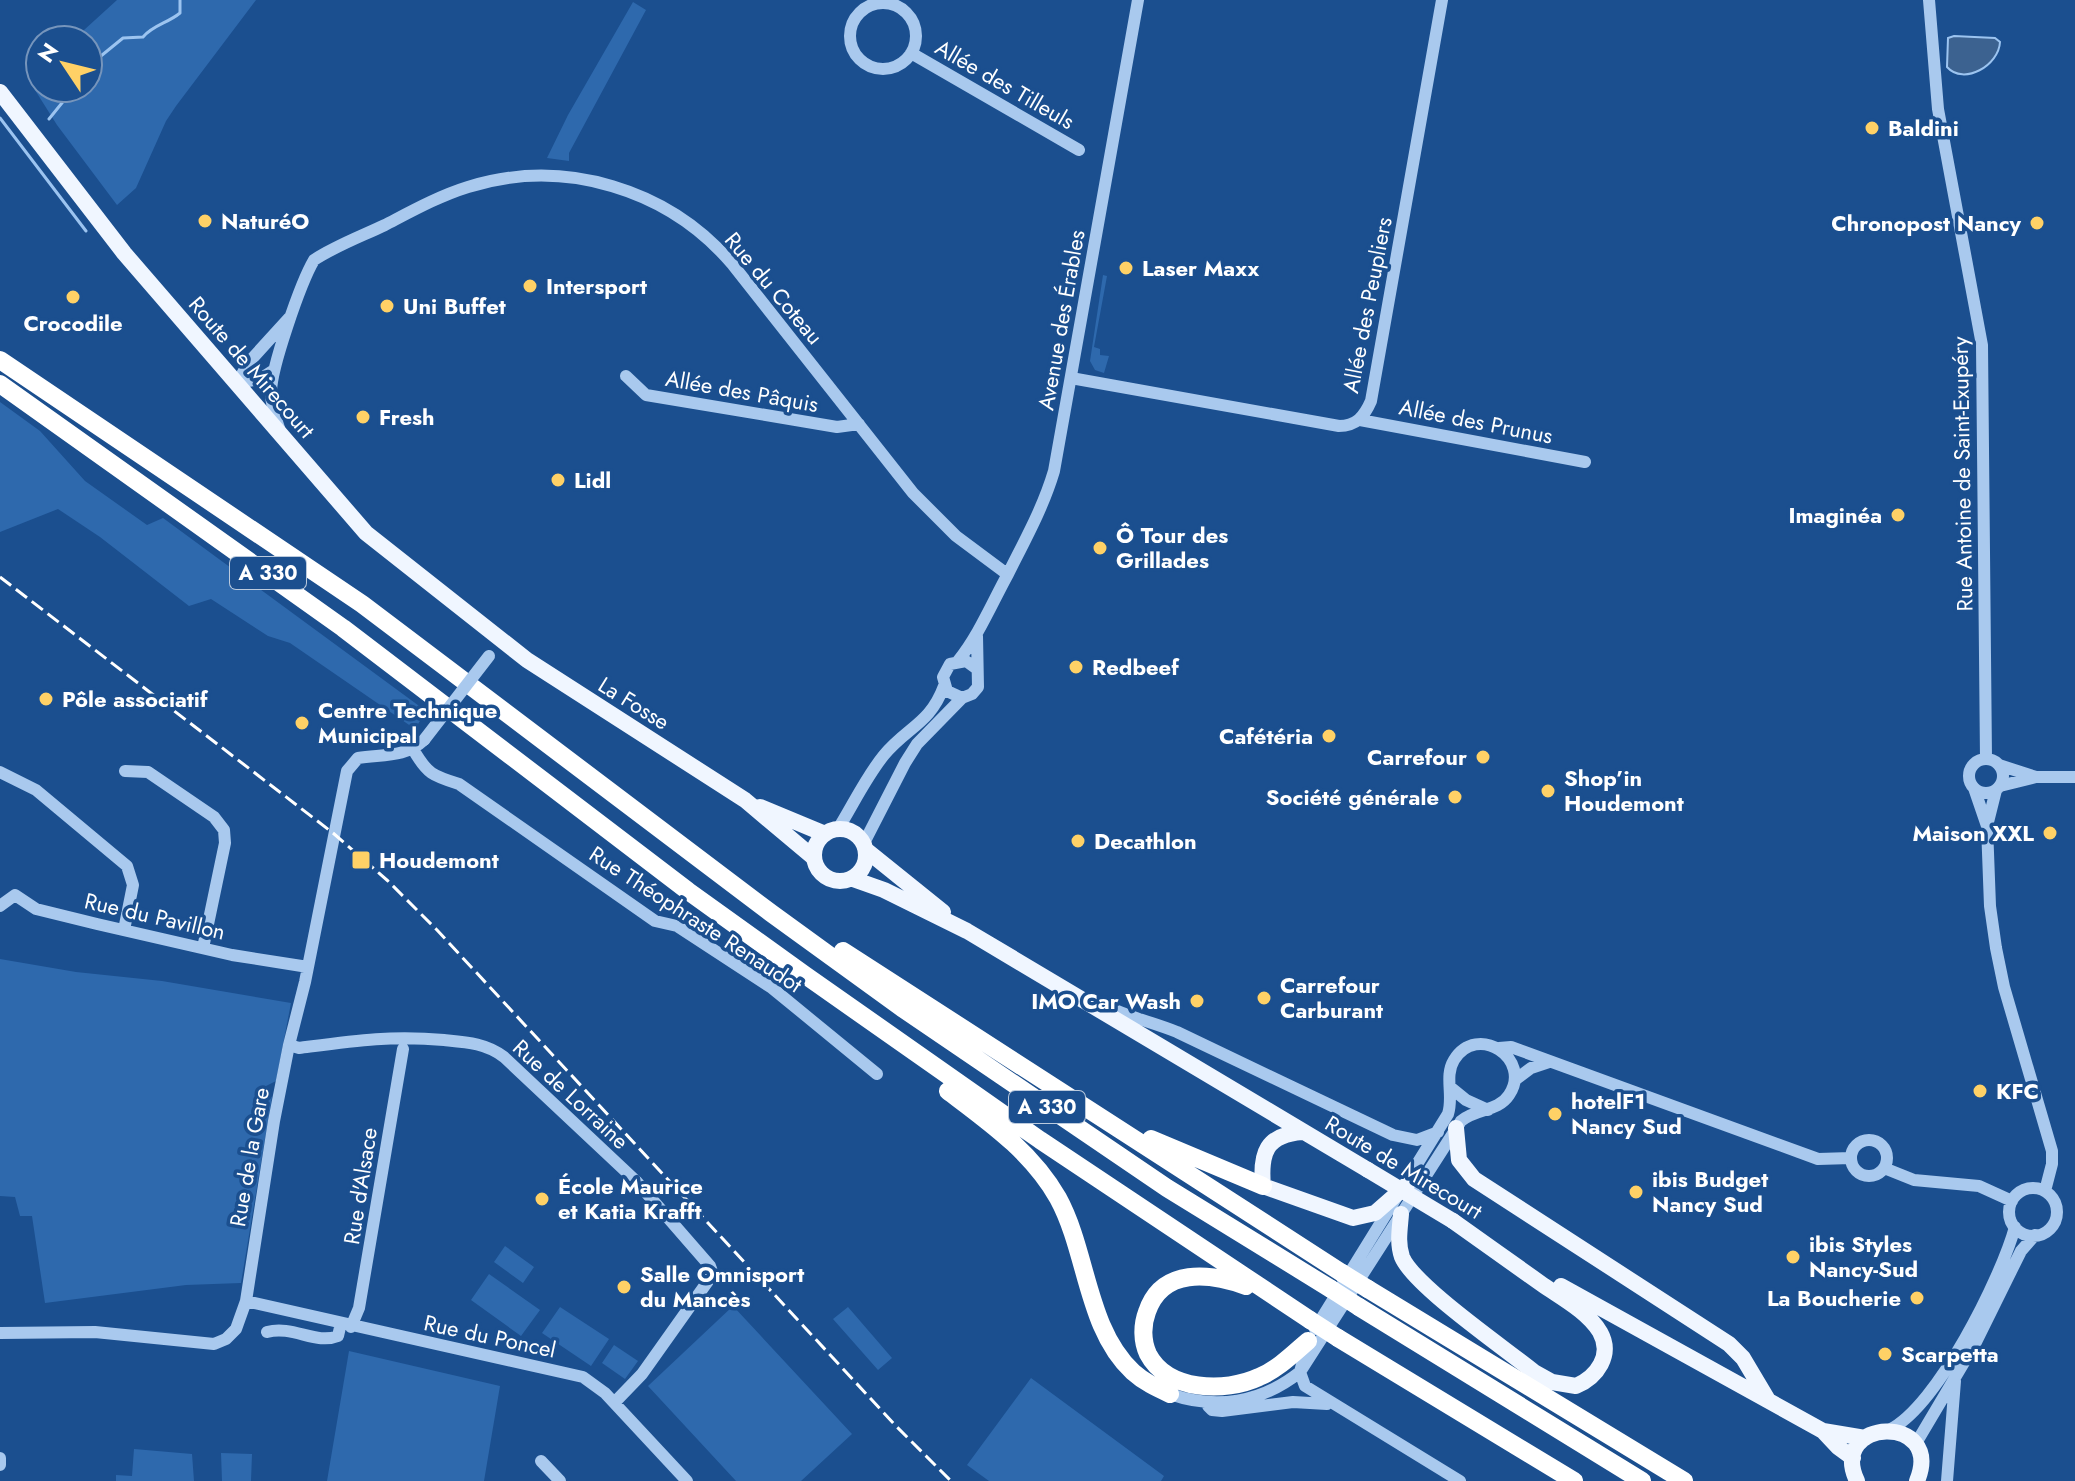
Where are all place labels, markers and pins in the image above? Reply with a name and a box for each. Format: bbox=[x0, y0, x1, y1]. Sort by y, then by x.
place label: Baldini bbox=[1888, 112, 1959, 144]
marker: Baldini bbox=[1863, 119, 1881, 137]
place label: NaturéO bbox=[221, 205, 309, 237]
place label: Chronopost Nancy bbox=[1831, 207, 2022, 239]
marker: NaturéO bbox=[196, 212, 214, 230]
marker: Chronopost Nancy bbox=[2028, 214, 2046, 232]
place label: Laser Maxx bbox=[1142, 252, 1260, 284]
marker: Laser Maxx bbox=[1117, 259, 1135, 277]
place label: Intersport bbox=[546, 270, 647, 302]
marker: Intersport bbox=[521, 277, 539, 295]
marker: Crocodile bbox=[64, 288, 82, 306]
place label: Uni Buffet bbox=[403, 290, 506, 322]
marker: Uni Buffet bbox=[378, 297, 396, 315]
place label: Crocodile bbox=[23, 307, 123, 339]
place label: Fresh bbox=[379, 401, 435, 433]
marker: Fresh bbox=[354, 408, 372, 426]
place label: Lidl bbox=[574, 464, 611, 496]
marker: Lidl bbox=[549, 471, 567, 489]
place label: Imaginéa bbox=[1788, 499, 1882, 531]
marker: Imaginéa bbox=[1889, 506, 1907, 524]
place label: Ô Tour des Grillades bbox=[1116, 519, 1228, 576]
marker: Ô Tour des Grillades bbox=[1091, 539, 1109, 557]
place label: Redbeef bbox=[1092, 651, 1180, 683]
marker: Redbeef bbox=[1067, 658, 1085, 676]
place label: Pôle associatif bbox=[62, 683, 209, 715]
marker: Pôle associatif bbox=[37, 690, 55, 708]
place label: Centre Technique Municipal bbox=[318, 694, 497, 751]
marker: Centre Technique Municipal bbox=[293, 714, 311, 732]
place label: Cafétéria bbox=[1219, 720, 1313, 752]
marker: Cafétéria bbox=[1320, 727, 1338, 745]
place label: Carrefour bbox=[1367, 741, 1467, 773]
marker: Carrefour bbox=[1474, 748, 1492, 766]
place label: Shop’in Houdemont bbox=[1564, 762, 1684, 819]
place label: Société générale bbox=[1266, 781, 1439, 813]
marker: Shop’in Houdemont bbox=[1539, 782, 1557, 800]
marker: Société générale bbox=[1446, 788, 1464, 806]
place label: Maison XXL bbox=[1912, 817, 2034, 849]
marker: Maison XXL bbox=[2041, 824, 2059, 842]
place label: Decathlon bbox=[1094, 825, 1197, 857]
marker: Decathlon bbox=[1069, 832, 1087, 850]
place label: Houdemont bbox=[379, 844, 499, 876]
marker: Houdemont bbox=[350, 849, 372, 871]
place label: Carrefour Carburant bbox=[1280, 969, 1383, 1026]
place label: IMO Car Wash bbox=[1031, 985, 1181, 1017]
marker: Carrefour Carburant bbox=[1255, 989, 1273, 1007]
marker: IMO Car Wash bbox=[1188, 992, 1206, 1010]
place label: KFC bbox=[1996, 1075, 2039, 1107]
marker: KFC bbox=[1971, 1082, 1989, 1100]
place label: hotelF1 Nancy Sud bbox=[1571, 1085, 1682, 1142]
marker: hotelF1 Nancy Sud bbox=[1546, 1105, 1564, 1123]
place label: ibis Budget Nancy Sud bbox=[1652, 1163, 1768, 1220]
place label: École Maurice et Katia Krafft bbox=[558, 1170, 703, 1227]
marker: ibis Budget Nancy Sud bbox=[1627, 1183, 1645, 1201]
marker: École Maurice et Katia Krafft bbox=[533, 1190, 551, 1208]
place label: ibis Styles Nancy-Sud bbox=[1809, 1228, 1918, 1285]
marker: ibis Styles Nancy-Sud bbox=[1784, 1248, 1802, 1266]
place label: Salle Omnisport du Mancès bbox=[640, 1258, 804, 1315]
marker: Salle Omnisport du Mancès bbox=[615, 1278, 633, 1296]
place label: La Boucherie bbox=[1767, 1282, 1901, 1314]
marker: La Boucherie bbox=[1908, 1289, 1926, 1307]
place label: Scarpetta bbox=[1901, 1338, 1999, 1370]
marker: Scarpetta bbox=[1876, 1345, 1894, 1363]

